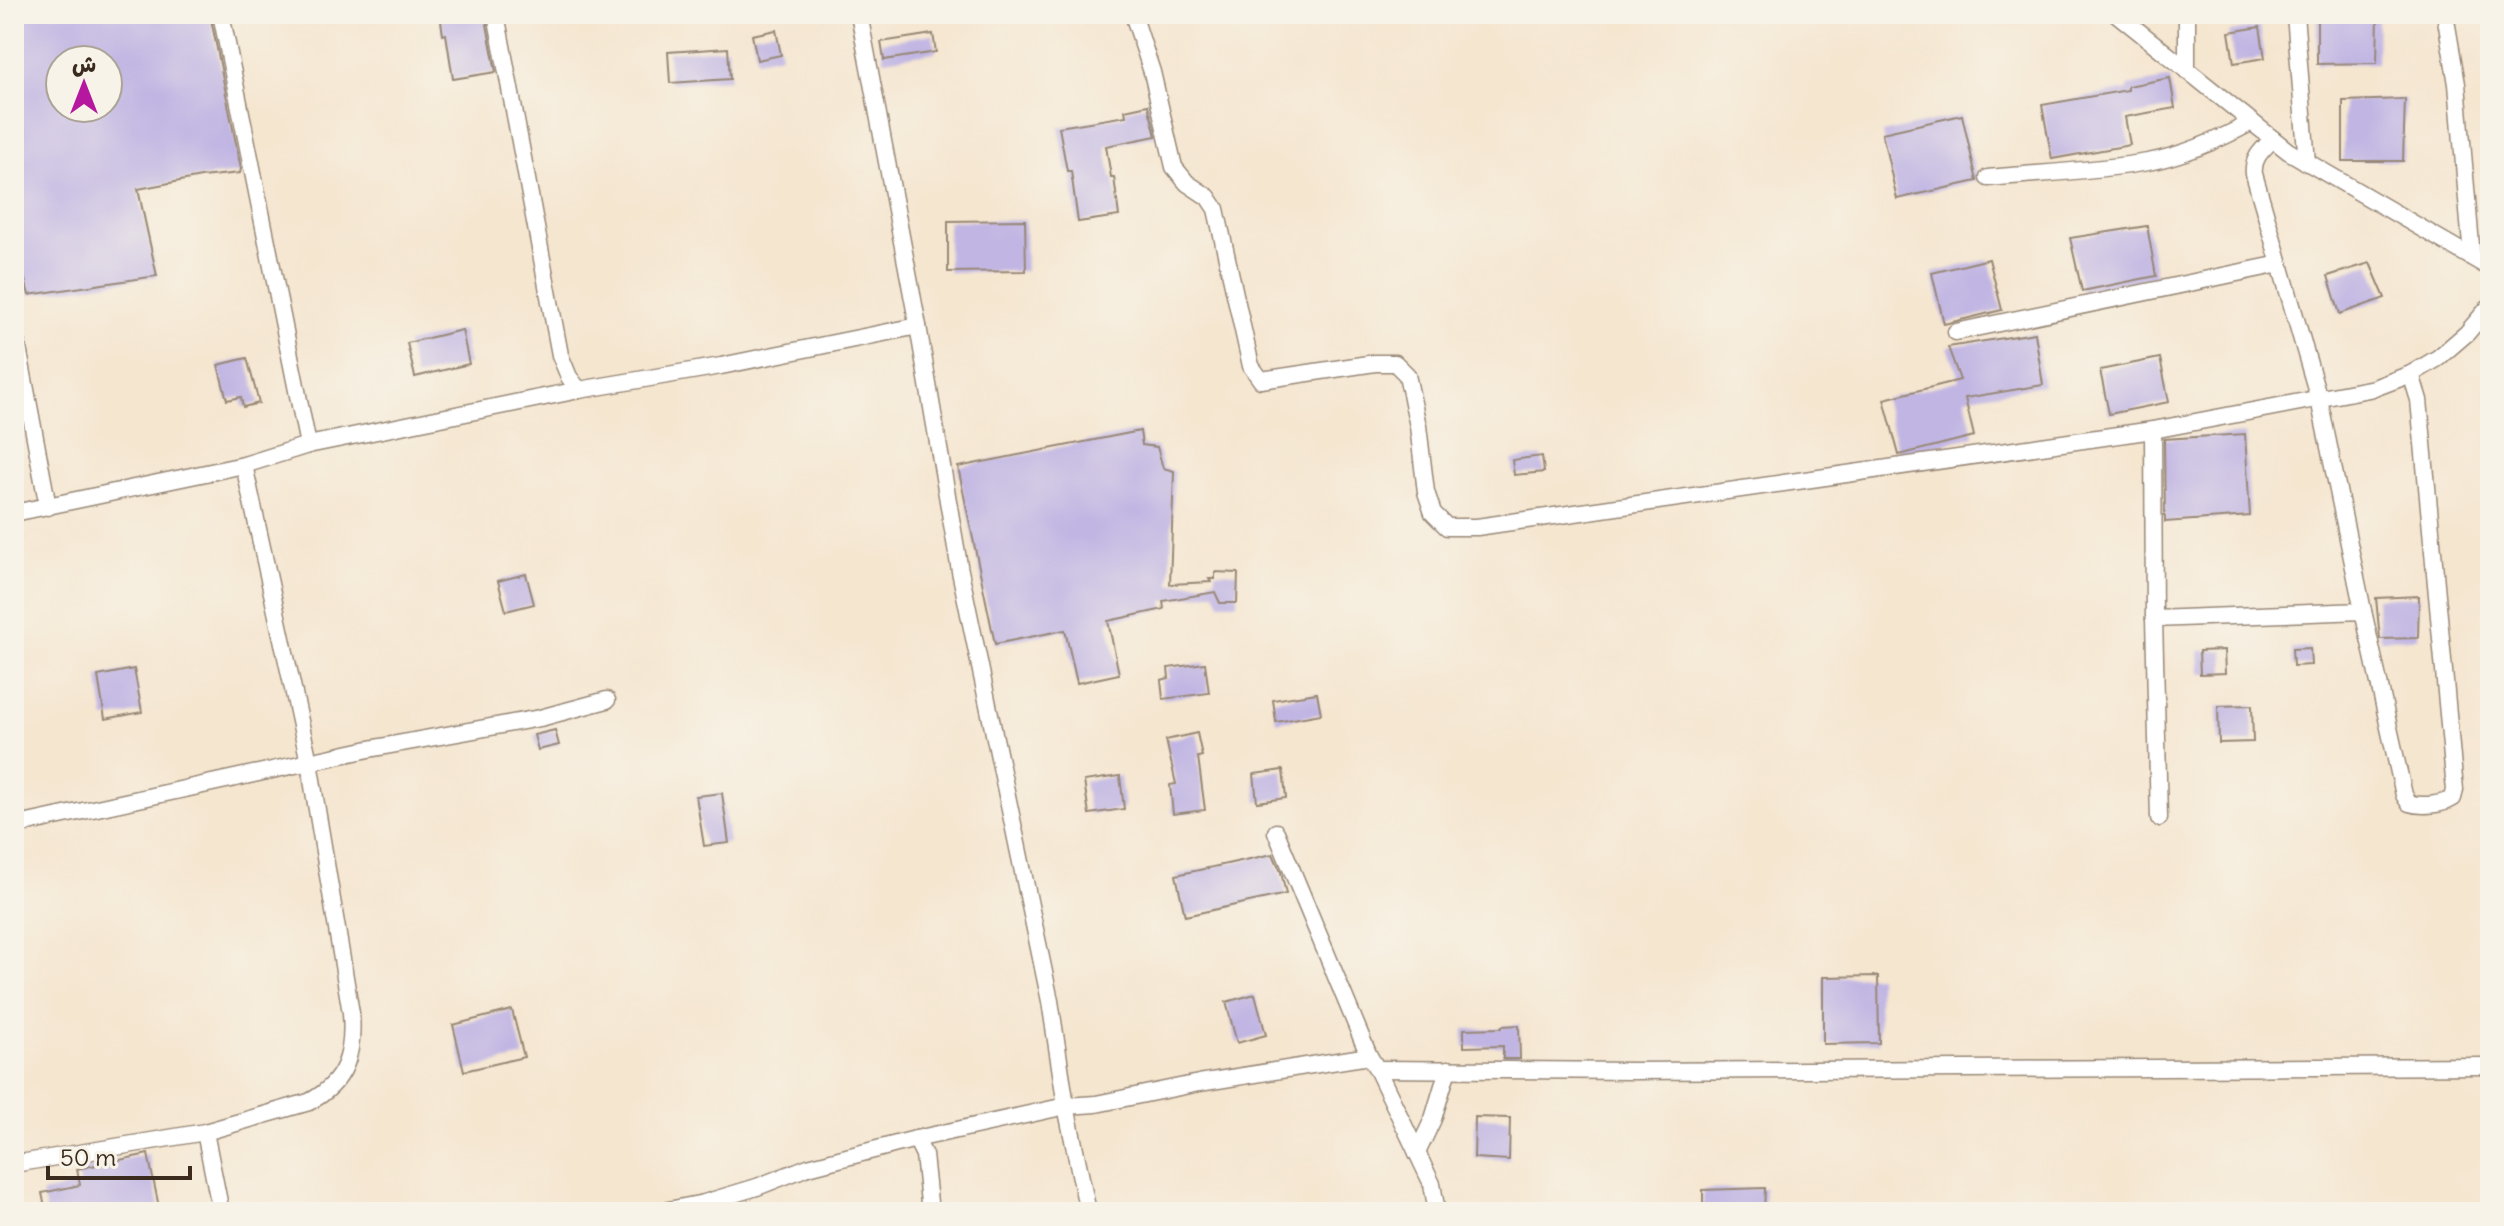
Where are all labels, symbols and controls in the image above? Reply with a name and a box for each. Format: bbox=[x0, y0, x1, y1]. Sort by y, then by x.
north arrow bbox=[44, 44, 124, 124]
text: ش bbox=[72, 50, 96, 78]
scale bar bbox=[48, 1130, 190, 1180]
text: 50 m bbox=[60, 1142, 116, 1172]

